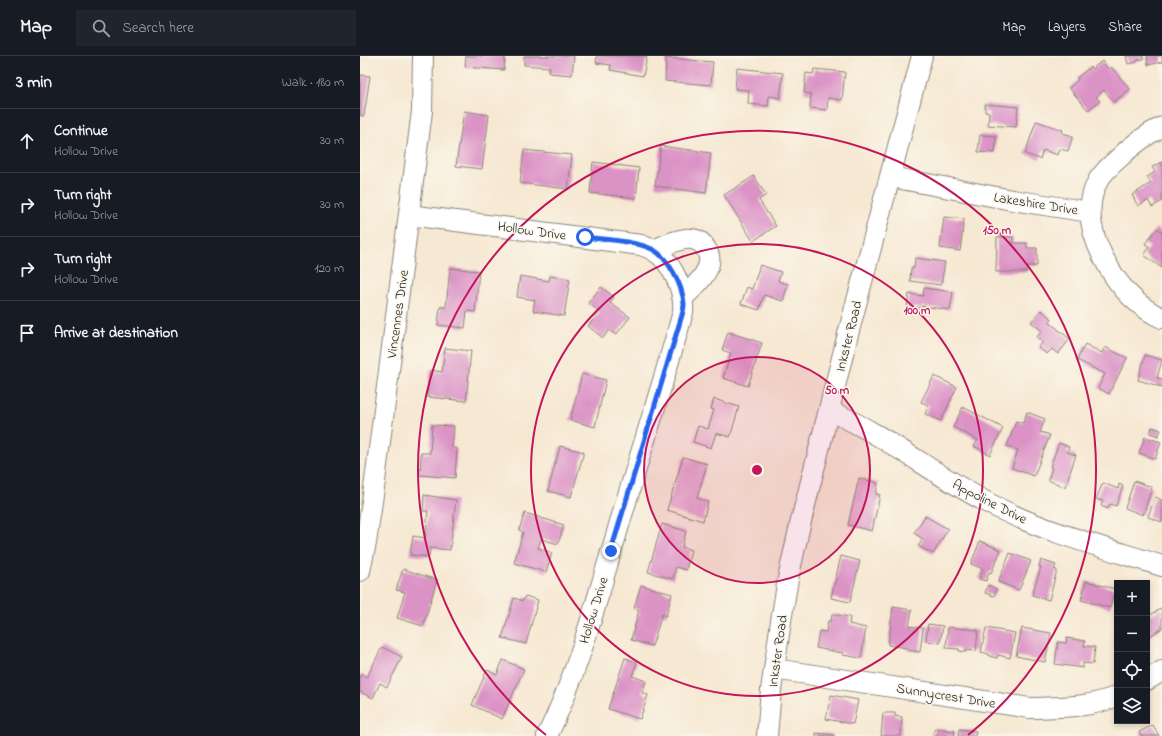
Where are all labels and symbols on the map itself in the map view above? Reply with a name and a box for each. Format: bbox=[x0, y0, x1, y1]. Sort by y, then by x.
street label: Lakeshire Drive bbox=[992, 187, 1080, 222]
street label: Hollow Drive bbox=[496, 216, 568, 247]
text: 150 m bbox=[983, 222, 1012, 240]
route start bbox=[576, 228, 594, 246]
street label: Vincennes Drive bbox=[382, 268, 415, 361]
street label: Inkster Road bbox=[830, 298, 868, 374]
text: 100 m bbox=[904, 302, 931, 320]
text: 50 m bbox=[825, 382, 850, 400]
centre of rings bbox=[750, 463, 764, 477]
street label: Appoline Drive bbox=[948, 474, 1031, 531]
route end bbox=[602, 542, 620, 560]
street label: Hollow Drive bbox=[574, 574, 615, 646]
street label: Inkster Road bbox=[763, 614, 794, 689]
street label: Sunnycrest Drive bbox=[894, 678, 998, 716]

